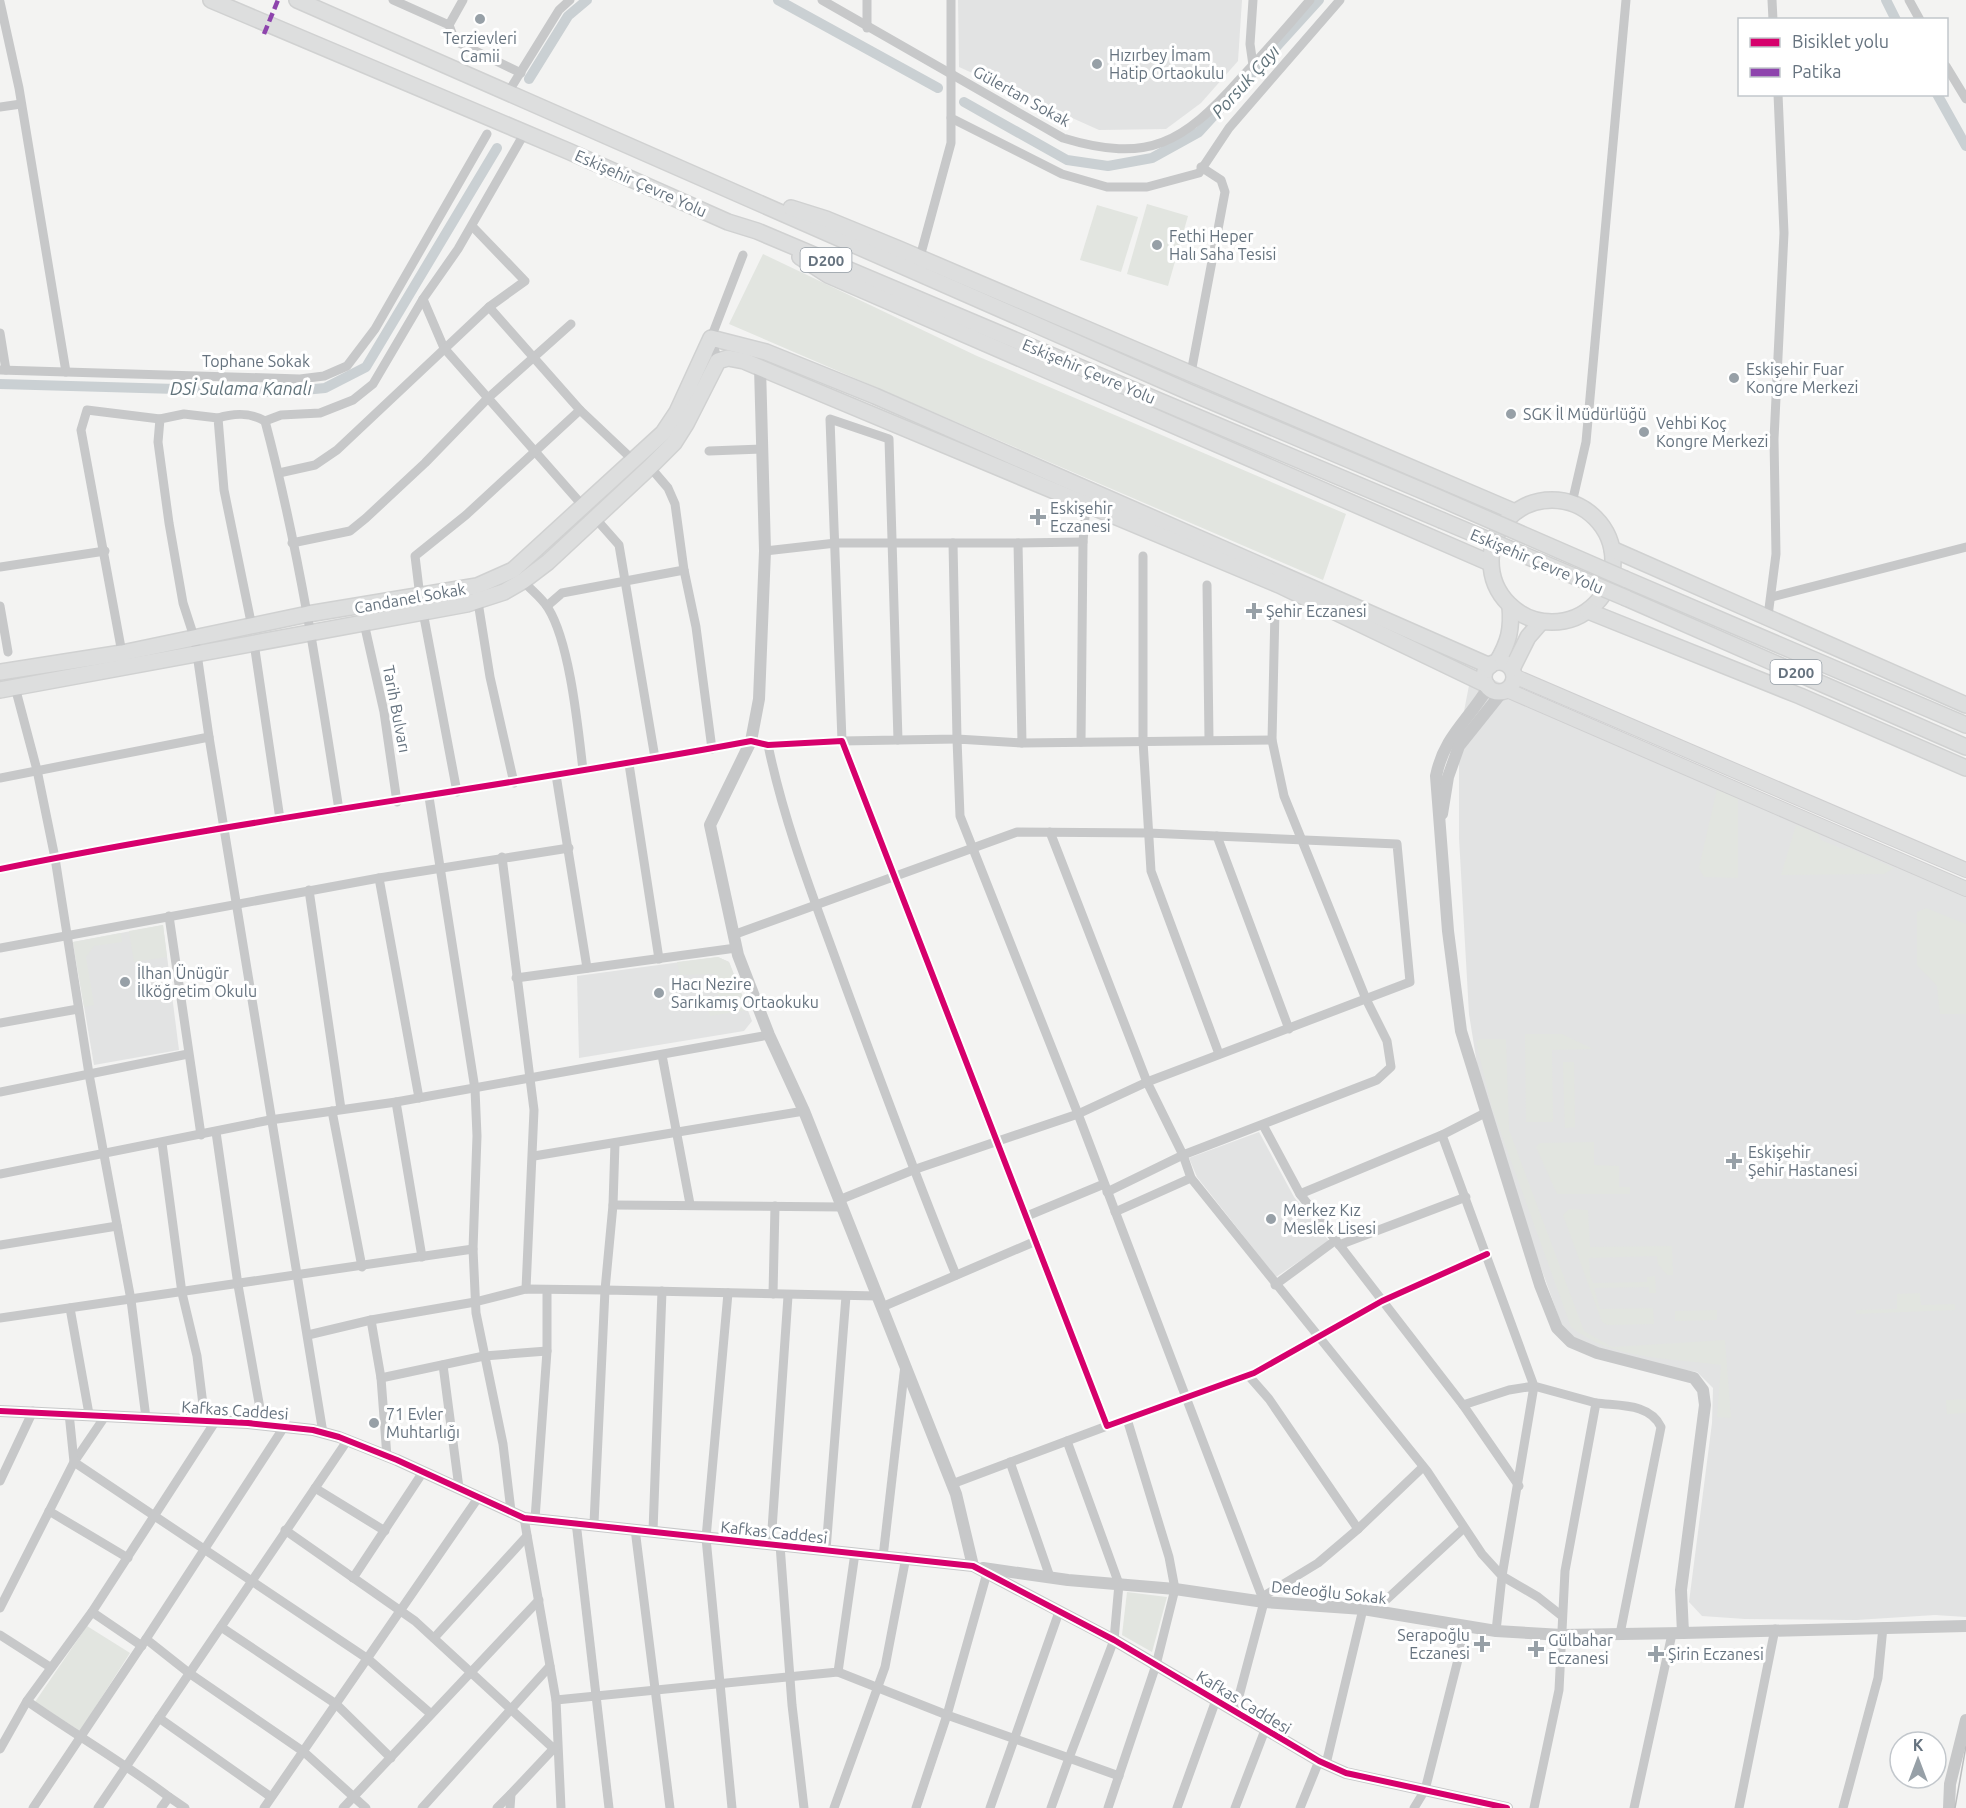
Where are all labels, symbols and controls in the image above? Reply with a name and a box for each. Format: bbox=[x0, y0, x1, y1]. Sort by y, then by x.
marker: Terzievleri Camii bbox=[473, 12, 487, 26]
legend bbox=[1738, 18, 1948, 96]
place label: Terzievleri Camii bbox=[443, 29, 517, 65]
text: Bisiklet yolu bbox=[1792, 31, 1889, 51]
water label: Porsuk Çayı bbox=[1207, 40, 1283, 122]
place label: Hızırbey İmam Hatip Ortaokulu bbox=[1109, 46, 1224, 82]
marker: Hızırbey İmam Hatip Ortaokulu bbox=[1090, 57, 1104, 71]
text: Patika bbox=[1792, 61, 1842, 81]
street label: Gülertan Sokak bbox=[970, 62, 1074, 130]
street label: Eskişehir Çevre Yolu bbox=[572, 146, 710, 220]
place label: Fethi Heper Halı Saha Tesisi bbox=[1169, 227, 1276, 263]
marker: Fethi Heper Halı Saha Tesisi bbox=[1150, 238, 1164, 252]
road number: D200 bbox=[800, 248, 852, 272]
street label: Eskişehir Çevre Yolu bbox=[1020, 335, 1158, 407]
street label: Tophane Sokak bbox=[202, 352, 310, 370]
place label: Eskişehir Fuar Kongre Merkezi bbox=[1746, 360, 1858, 396]
marker: Eskişehir Fuar Kongre Merkezi bbox=[1727, 371, 1741, 385]
water label: DSİ Sulama Kanalı bbox=[170, 378, 313, 398]
place label: SGK İl Müdürlüğü bbox=[1523, 405, 1647, 423]
marker: SGK İl Müdürlüğü bbox=[1504, 407, 1518, 421]
place label: Vehbi Koç Kongre Merkezi bbox=[1656, 414, 1768, 450]
marker: Vehbi Koç Kongre Merkezi bbox=[1637, 425, 1651, 439]
place label: Eskişehir Eczanesi bbox=[1050, 499, 1113, 535]
marker: Eskişehir Eczanesi bbox=[1031, 510, 1045, 524]
street label: Eskişehir Çevre Yolu bbox=[1468, 525, 1606, 597]
street label: Candanel Sokak bbox=[353, 579, 467, 617]
place label: Şehir Eczanesi bbox=[1266, 602, 1367, 620]
marker: Şehir Eczanesi bbox=[1247, 604, 1261, 618]
road number: D200 bbox=[1770, 660, 1822, 684]
street label: Tarih Bulvarı bbox=[380, 664, 414, 754]
place label: İlhan Ünügür İlköğretim Okulu bbox=[137, 964, 257, 1000]
marker: İlhan Ünügür İlköğretim Okulu bbox=[118, 975, 132, 989]
place label: Hacı Nezire Sarıkamış Ortaokuku bbox=[671, 975, 819, 1011]
marker: Hacı Nezire Sarıkamış Ortaokuku bbox=[652, 986, 666, 1000]
place label: Eskişehir Şehir Hastanesi bbox=[1748, 1143, 1858, 1179]
marker: Eskişehir Şehir Hastanesi bbox=[1725, 1152, 1743, 1170]
place label: Merkez Kız Meslek Lisesi bbox=[1283, 1201, 1376, 1237]
marker: Merkez Kız Meslek Lisesi bbox=[1264, 1212, 1278, 1226]
street label: Kafkas Caddesi bbox=[181, 1397, 289, 1423]
place label: 71 Evler Muhtarlığı bbox=[386, 1405, 460, 1441]
marker: 71 Evler Muhtarlığı bbox=[367, 1416, 381, 1430]
street label: Kafkas Caddesi bbox=[720, 1517, 828, 1547]
street label: Dedeoğlu Sokak bbox=[1270, 1577, 1388, 1607]
place label: Serapoğlu Eczanesi bbox=[1397, 1626, 1470, 1662]
place label: Gülbahar Eczanesi bbox=[1548, 1631, 1613, 1667]
marker: Serapoğlu Eczanesi bbox=[1475, 1637, 1489, 1651]
marker: Gülbahar Eczanesi bbox=[1529, 1642, 1543, 1656]
place label: Şirin Eczanesi bbox=[1668, 1645, 1764, 1663]
marker: Şirin Eczanesi bbox=[1649, 1647, 1663, 1661]
street label: Kafkas Caddesi bbox=[1193, 1667, 1295, 1737]
north arrow bbox=[1888, 1730, 1948, 1790]
text: K bbox=[1913, 1736, 1924, 1754]

